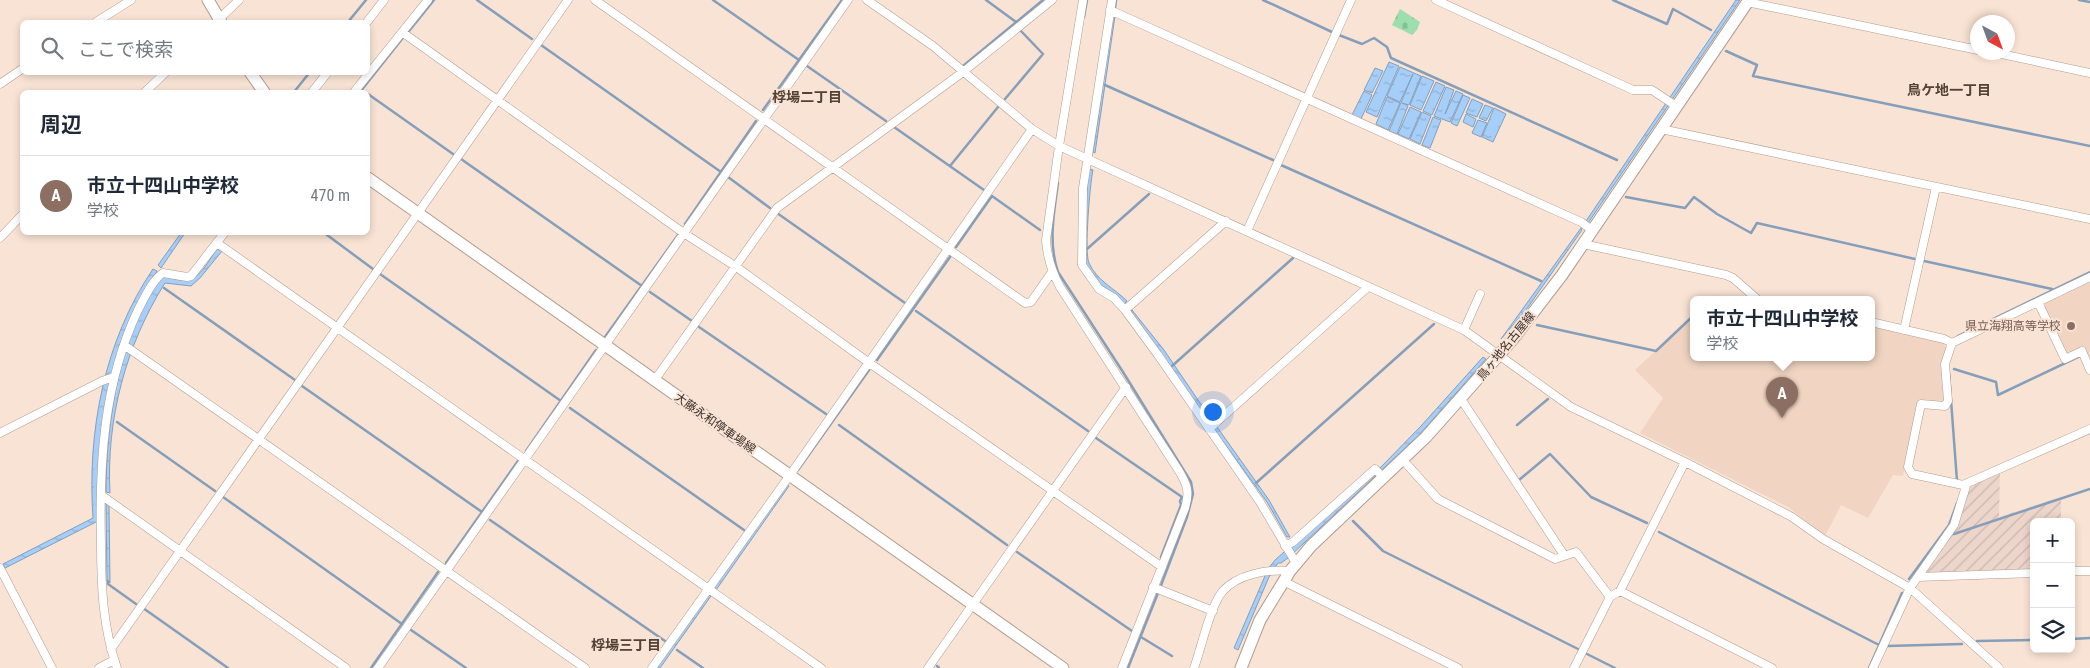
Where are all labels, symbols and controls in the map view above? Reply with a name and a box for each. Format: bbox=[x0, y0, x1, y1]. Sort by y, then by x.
north arrow bbox=[1970, 15, 2015, 60]
search box bbox=[20, 20, 370, 75]
icon: search bbox=[38, 34, 66, 62]
text: ここで検索 bbox=[78, 38, 173, 61]
district label: 鳥ケ地一丁目 bbox=[1907, 82, 1991, 98]
district label: 桴場二丁目 bbox=[772, 89, 842, 105]
text: 周辺 bbox=[40, 113, 82, 137]
text: 市立十四山中学校 bbox=[87, 174, 239, 197]
text: A bbox=[51, 186, 61, 205]
text: 470 m bbox=[311, 186, 350, 205]
text: 学校 bbox=[87, 201, 119, 220]
popup bbox=[1690, 296, 1875, 361]
text: 市立十四山中学校 bbox=[1706, 307, 1859, 330]
street label: 鳥ヶ地名古屋線 bbox=[1474, 309, 1538, 383]
place label: 県立海翔高等学校 bbox=[1965, 319, 2061, 333]
marker: 県立海翔高等学校 bbox=[2065, 320, 2077, 332]
text: 学校 bbox=[1706, 334, 1739, 353]
pin: A bbox=[1766, 377, 1798, 418]
street label: 大藤永和停車場線 bbox=[672, 390, 758, 456]
your location bbox=[1200, 399, 1226, 425]
map controls bbox=[2030, 518, 2075, 653]
button: + bbox=[2030, 518, 2075, 563]
button: − bbox=[2030, 563, 2075, 608]
button: layers bbox=[2030, 608, 2075, 653]
district label: 桴場三丁目 bbox=[591, 637, 661, 653]

